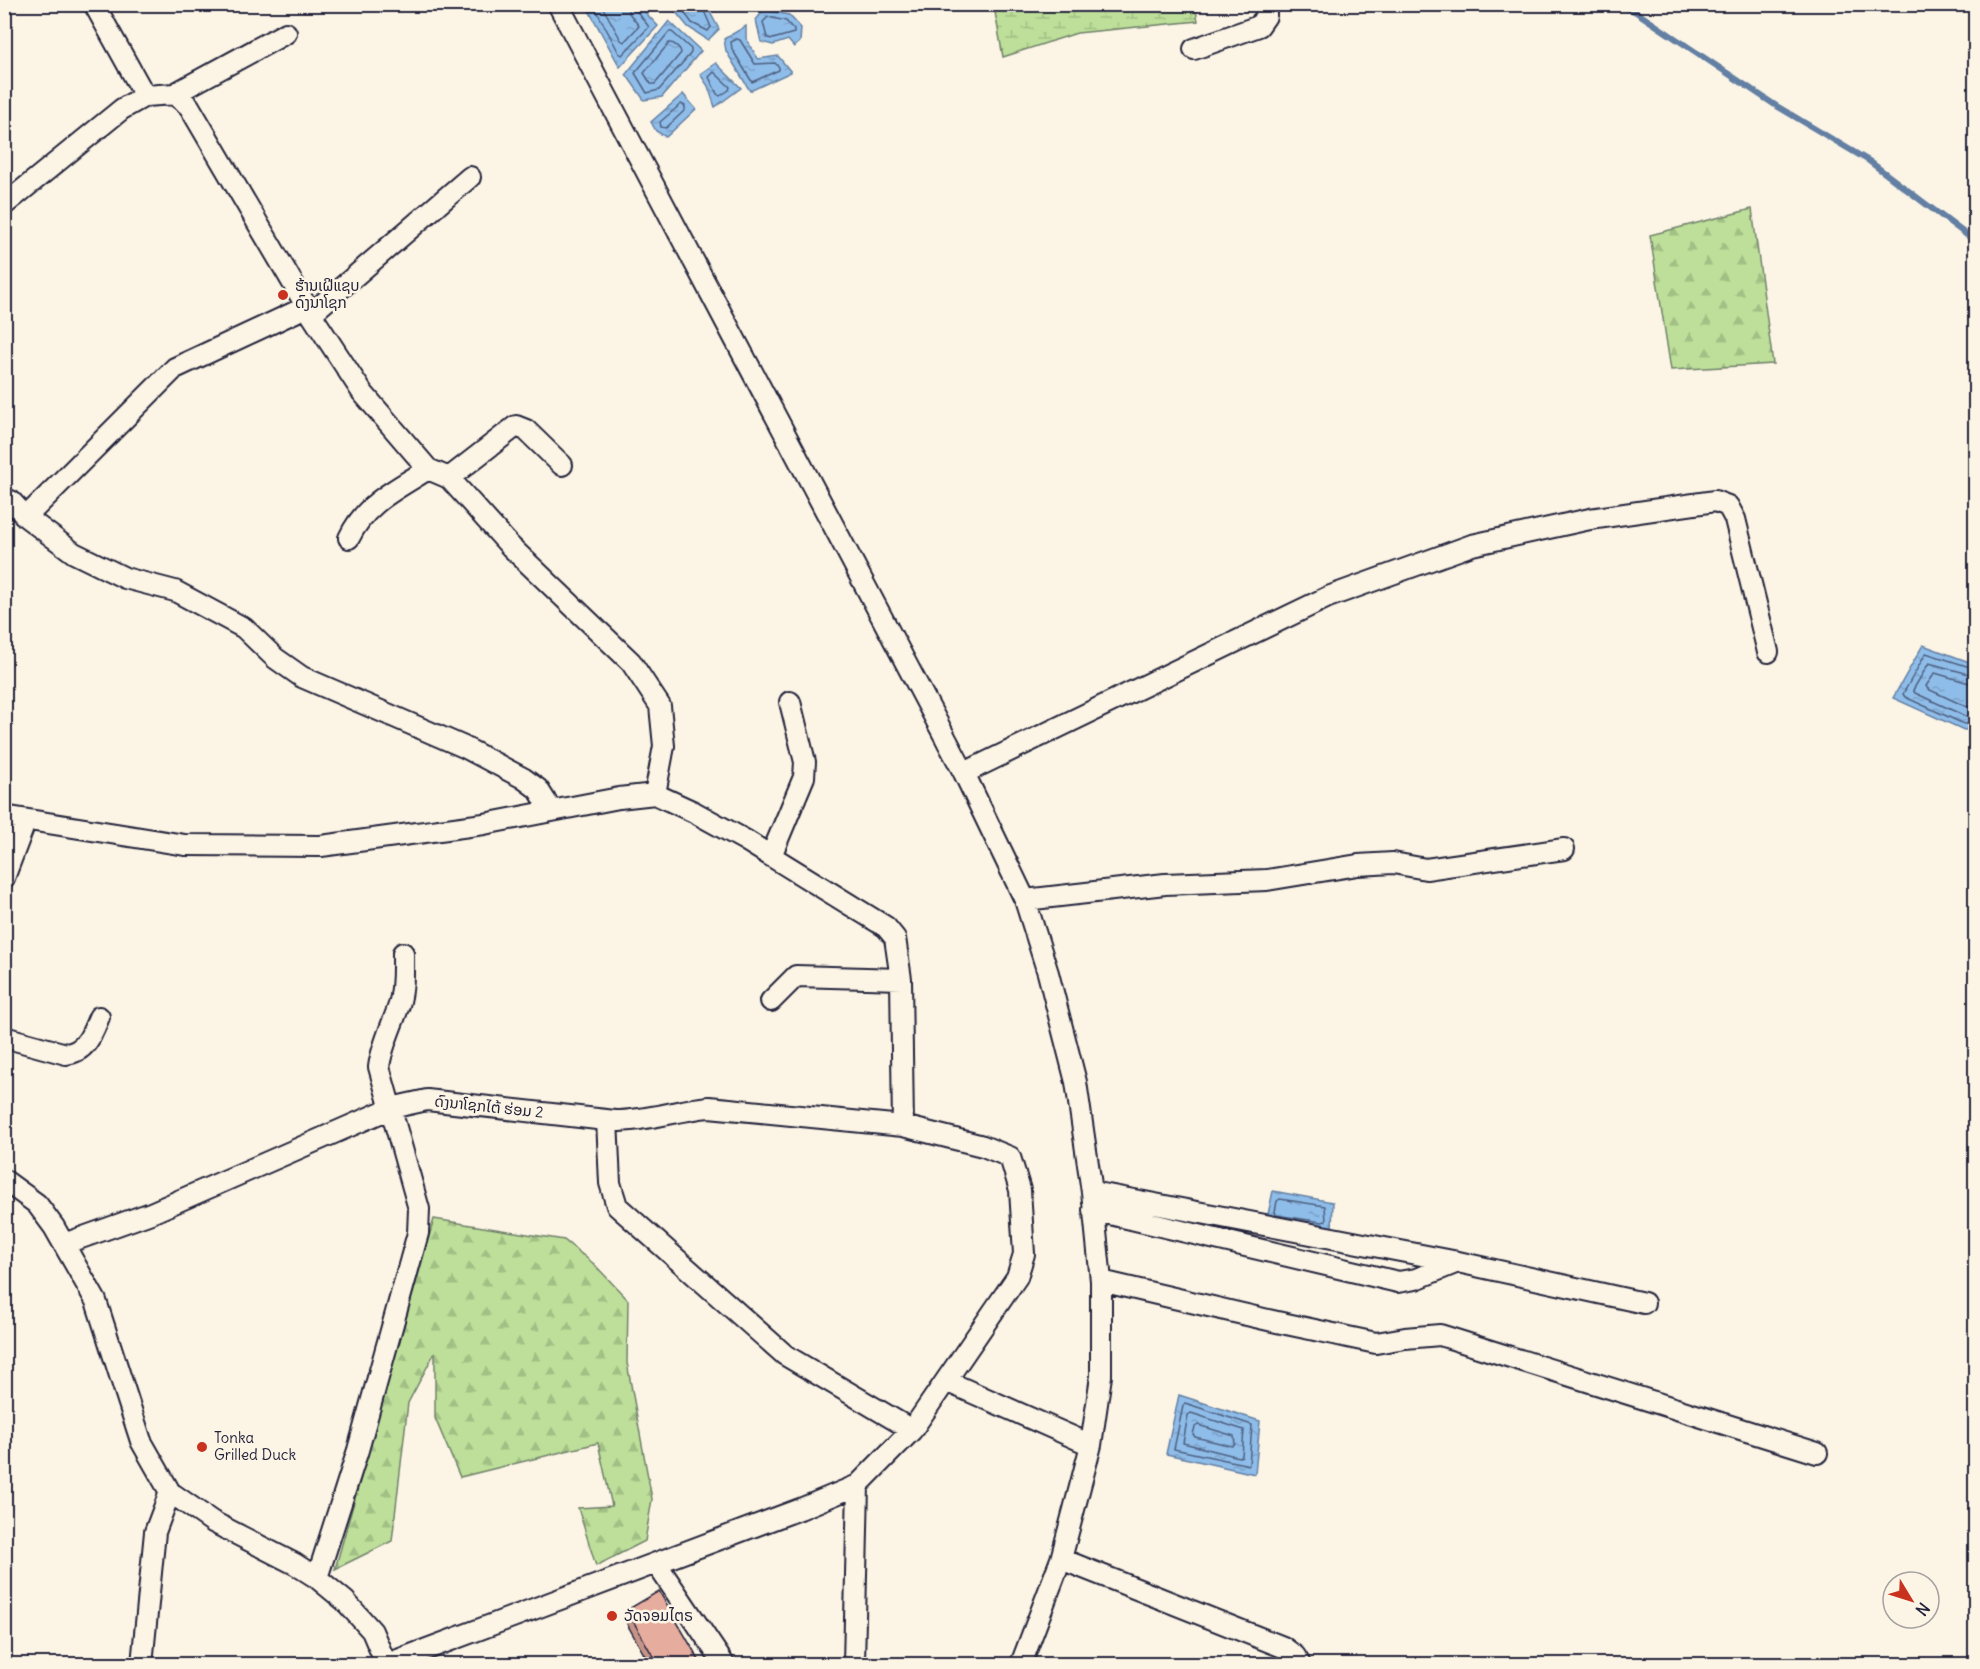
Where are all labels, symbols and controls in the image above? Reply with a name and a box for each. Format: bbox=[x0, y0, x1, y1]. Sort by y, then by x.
place label: ຮ້ານເຝີແຊບ ດົງນາໂຊກ bbox=[295, 276, 360, 312]
marker: ຮ້ານເຝີແຊບ ດົງນາໂຊກ bbox=[276, 288, 290, 302]
street label: ດົງນາໂຊກໄຕ້ ຮ່ອມ 2 bbox=[434, 1091, 544, 1122]
place label: Tonka Grilled Duck bbox=[214, 1428, 296, 1464]
marker: Tonka Grilled Duck bbox=[195, 1440, 209, 1454]
north arrow bbox=[1881, 1570, 1941, 1630]
text: N bbox=[1912, 1599, 1934, 1620]
place label: ວັດຈອມໄຕຣ bbox=[624, 1606, 693, 1625]
marker: ວັດຈອມໄຕຣ bbox=[605, 1609, 619, 1623]

